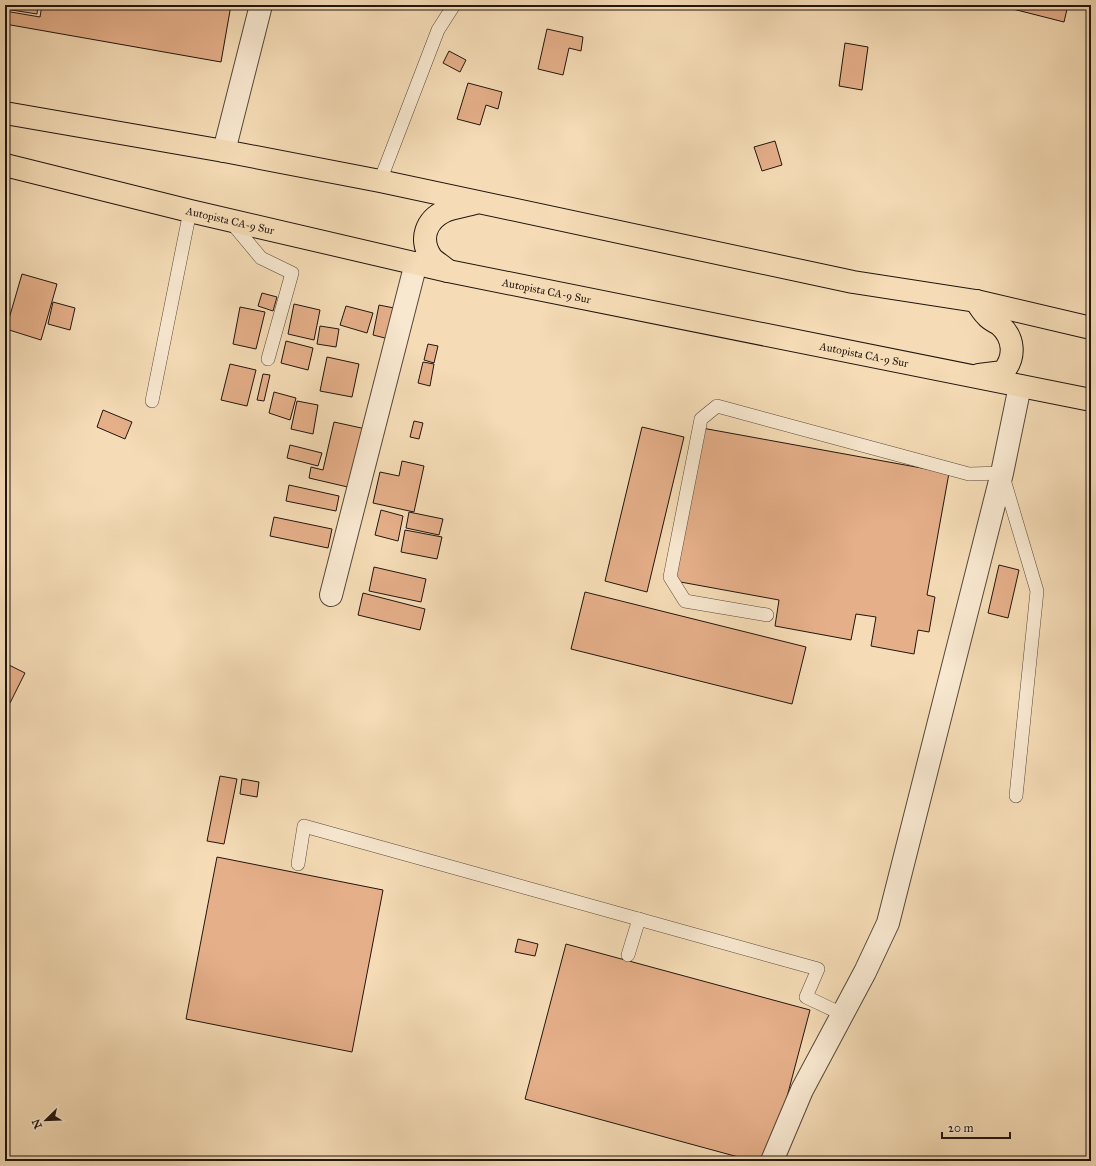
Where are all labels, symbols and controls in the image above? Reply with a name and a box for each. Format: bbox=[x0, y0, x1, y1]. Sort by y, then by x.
street label: Autopista CA-9 Sur bbox=[184, 204, 277, 237]
street label: Autopista CA-9 Sur bbox=[500, 275, 593, 306]
street label: Autopista CA-9 Sur bbox=[818, 339, 911, 370]
north arrow bbox=[26, 1100, 66, 1140]
scale bar bbox=[942, 1114, 1010, 1140]
text: N bbox=[29, 1116, 45, 1131]
text: 20 m bbox=[948, 1121, 974, 1135]

